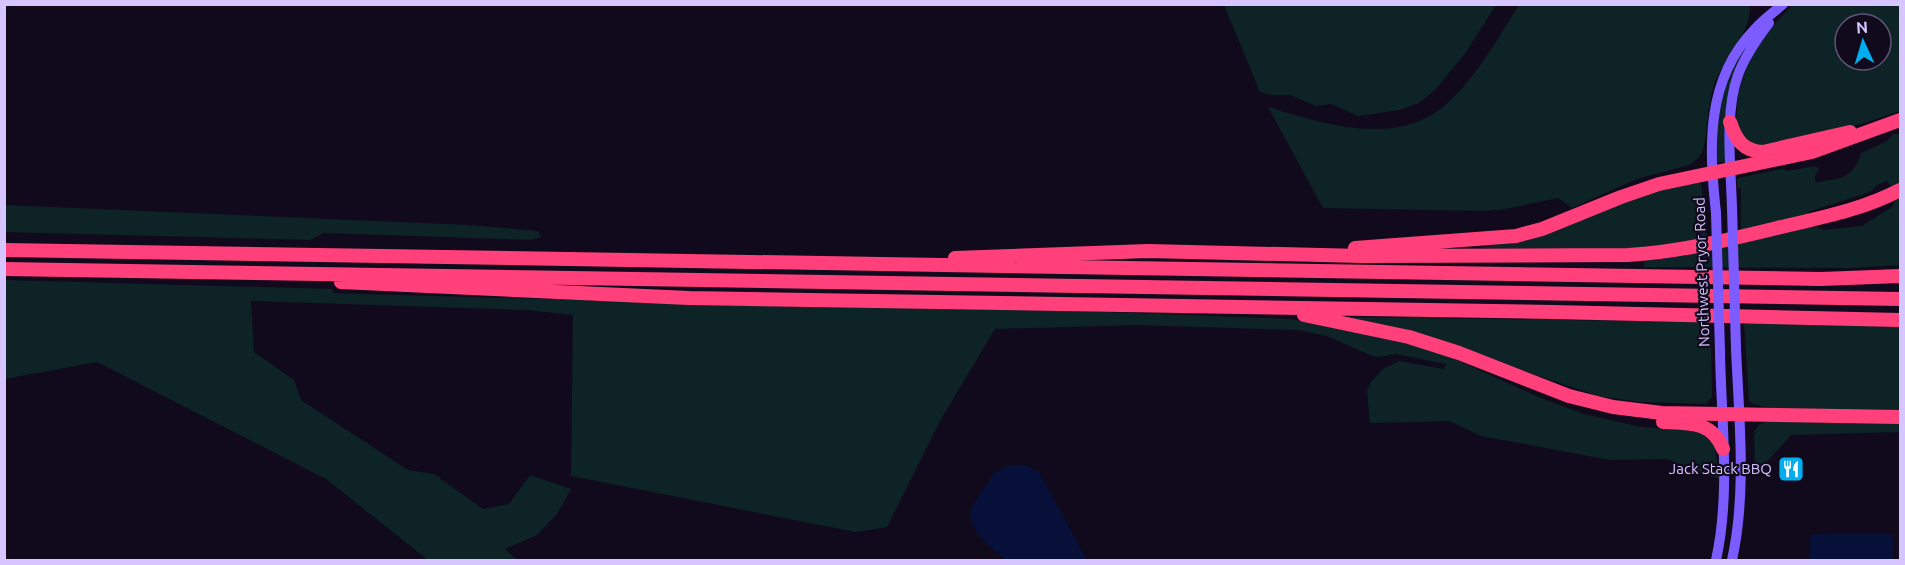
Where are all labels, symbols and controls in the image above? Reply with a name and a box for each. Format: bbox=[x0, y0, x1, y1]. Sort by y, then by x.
north arrow bbox=[1833, 12, 1893, 72]
text: N bbox=[1855, 18, 1869, 36]
street label: Northwest Pryor Road bbox=[1690, 197, 1713, 347]
restaurant icon: Jack Stack BBQ bbox=[1776, 454, 1806, 484]
place label: Jack Stack BBQ bbox=[1669, 460, 1772, 477]

